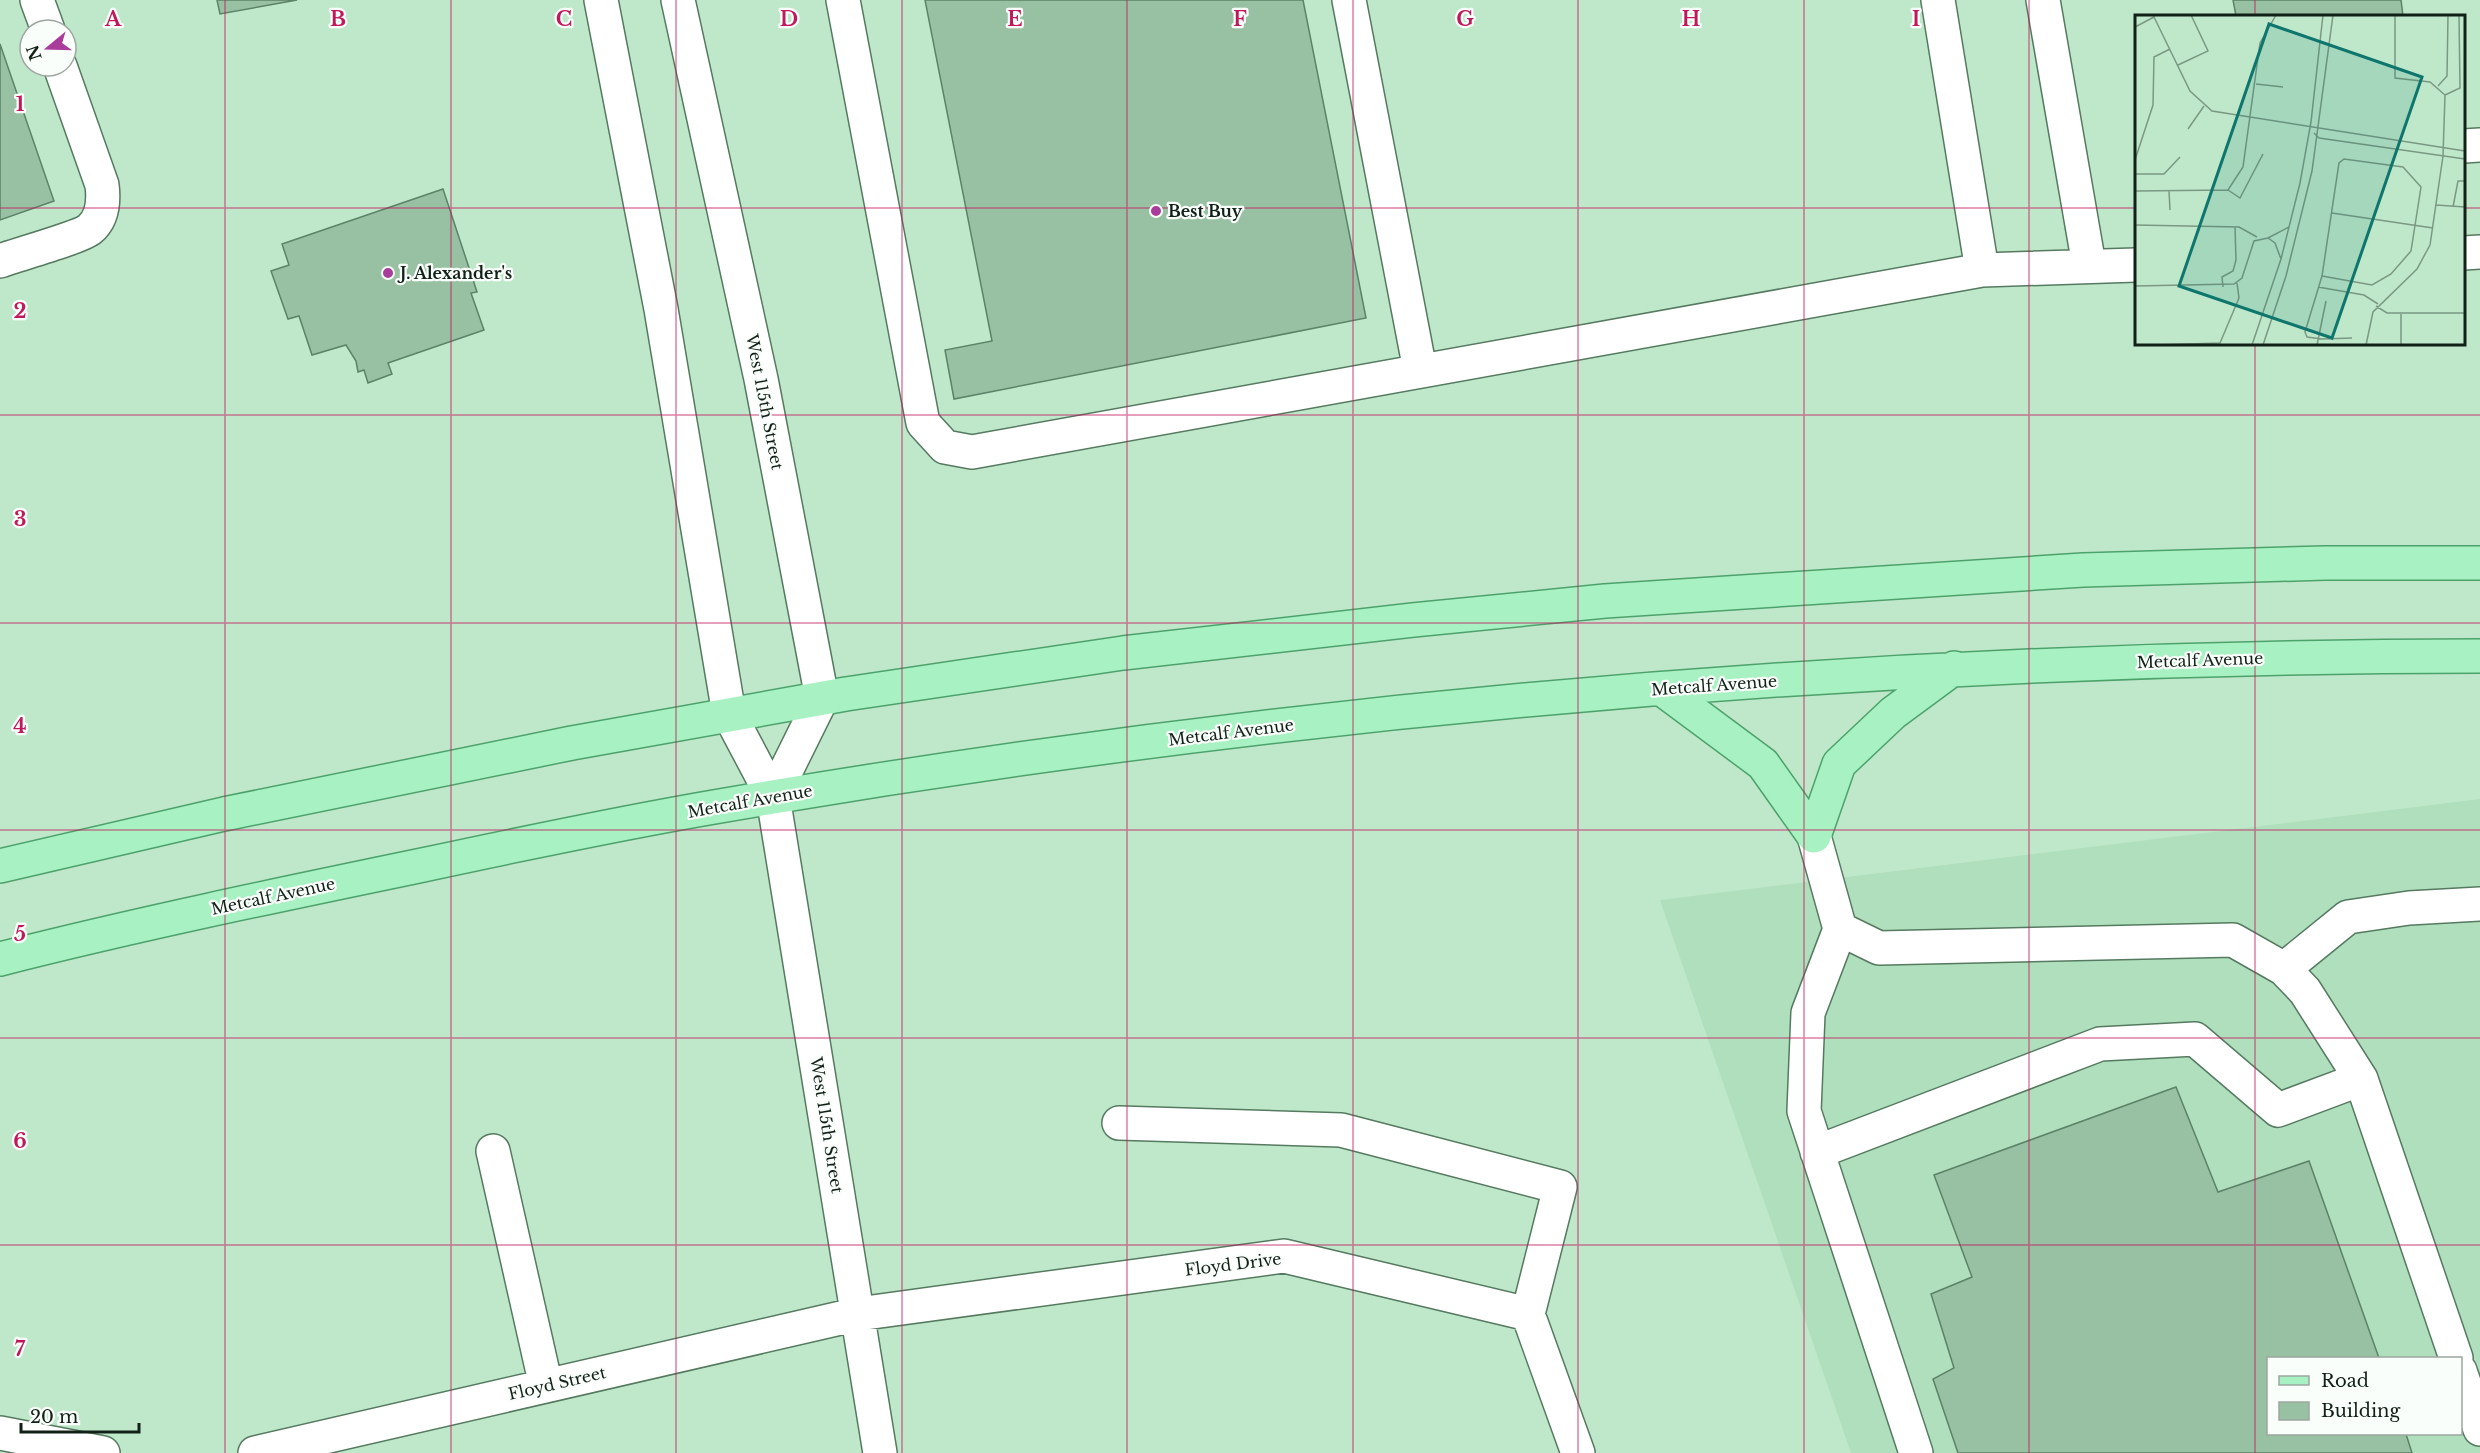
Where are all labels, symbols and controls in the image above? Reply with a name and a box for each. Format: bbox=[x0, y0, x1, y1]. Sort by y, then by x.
text: A bbox=[104, 7, 122, 31]
text: B bbox=[330, 7, 346, 31]
text: C bbox=[556, 7, 572, 31]
text: D bbox=[780, 7, 798, 31]
text: E bbox=[1007, 7, 1023, 31]
text: F bbox=[1233, 7, 1247, 31]
text: G bbox=[1456, 7, 1474, 31]
text: H bbox=[1682, 7, 1701, 31]
text: I bbox=[1912, 7, 1920, 31]
inset map bbox=[2135, 15, 2465, 345]
north arrow bbox=[18, 18, 78, 78]
text: N bbox=[22, 43, 46, 63]
text: 1 bbox=[16, 92, 25, 116]
place label: Best Buy bbox=[1168, 201, 1243, 221]
marker: Best Buy bbox=[1149, 204, 1163, 218]
place label: J. Alexander's bbox=[397, 263, 512, 283]
marker: J. Alexander's bbox=[381, 266, 395, 280]
text: 2 bbox=[13, 299, 27, 323]
street label: West 115th Street bbox=[742, 331, 788, 472]
text: 3 bbox=[14, 507, 26, 531]
street label: Metcalf Avenue bbox=[2137, 648, 2263, 672]
street label: Metcalf Avenue bbox=[1650, 671, 1778, 699]
text: 4 bbox=[13, 714, 27, 738]
street label: Metcalf Avenue bbox=[1167, 714, 1295, 750]
street label: Metcalf Avenue bbox=[686, 780, 814, 822]
street label: Metcalf Avenue bbox=[209, 873, 337, 919]
text: 5 bbox=[14, 922, 26, 946]
street label: West 115th Street bbox=[806, 1054, 848, 1195]
text: 6 bbox=[13, 1129, 27, 1153]
street label: Floyd Drive bbox=[1184, 1248, 1282, 1280]
text: 7 bbox=[15, 1337, 26, 1361]
legend bbox=[2267, 1357, 2462, 1435]
street label: Floyd Street bbox=[506, 1362, 608, 1404]
text: Road bbox=[2321, 1370, 2369, 1392]
scale bar bbox=[21, 1396, 140, 1434]
text: Building bbox=[2321, 1400, 2400, 1422]
text: 20 m bbox=[30, 1406, 78, 1428]

